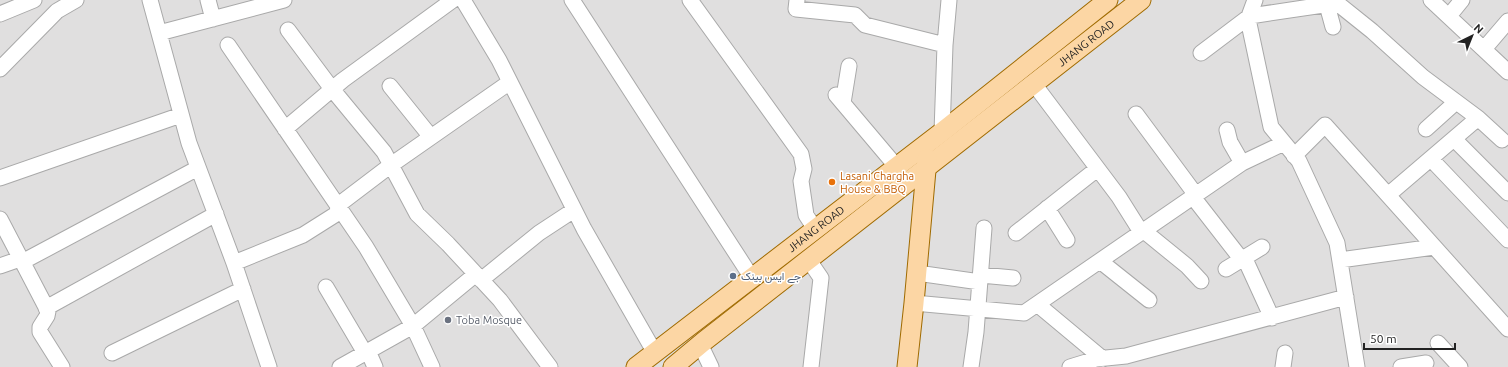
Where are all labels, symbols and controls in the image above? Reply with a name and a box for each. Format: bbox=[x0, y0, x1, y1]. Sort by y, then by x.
north arrow bbox=[1452, 16, 1492, 56]
street label: JHANG ROAD bbox=[1055, 17, 1117, 69]
text: N bbox=[1472, 21, 1486, 36]
place label: Lasani Chargha House & BBQ bbox=[840, 170, 914, 195]
marker: Lasani Chargha House & BBQ bbox=[827, 177, 837, 187]
street label: JHANG ROAD bbox=[785, 203, 847, 254]
place label: جے ایس بینک bbox=[741, 270, 801, 283]
marker: جے ایس بینک bbox=[728, 271, 738, 281]
place label: Toba Mosque bbox=[456, 314, 522, 326]
marker: Toba Mosque bbox=[443, 315, 453, 325]
scale bar bbox=[1364, 325, 1455, 351]
text: 50 m bbox=[1370, 332, 1397, 345]

